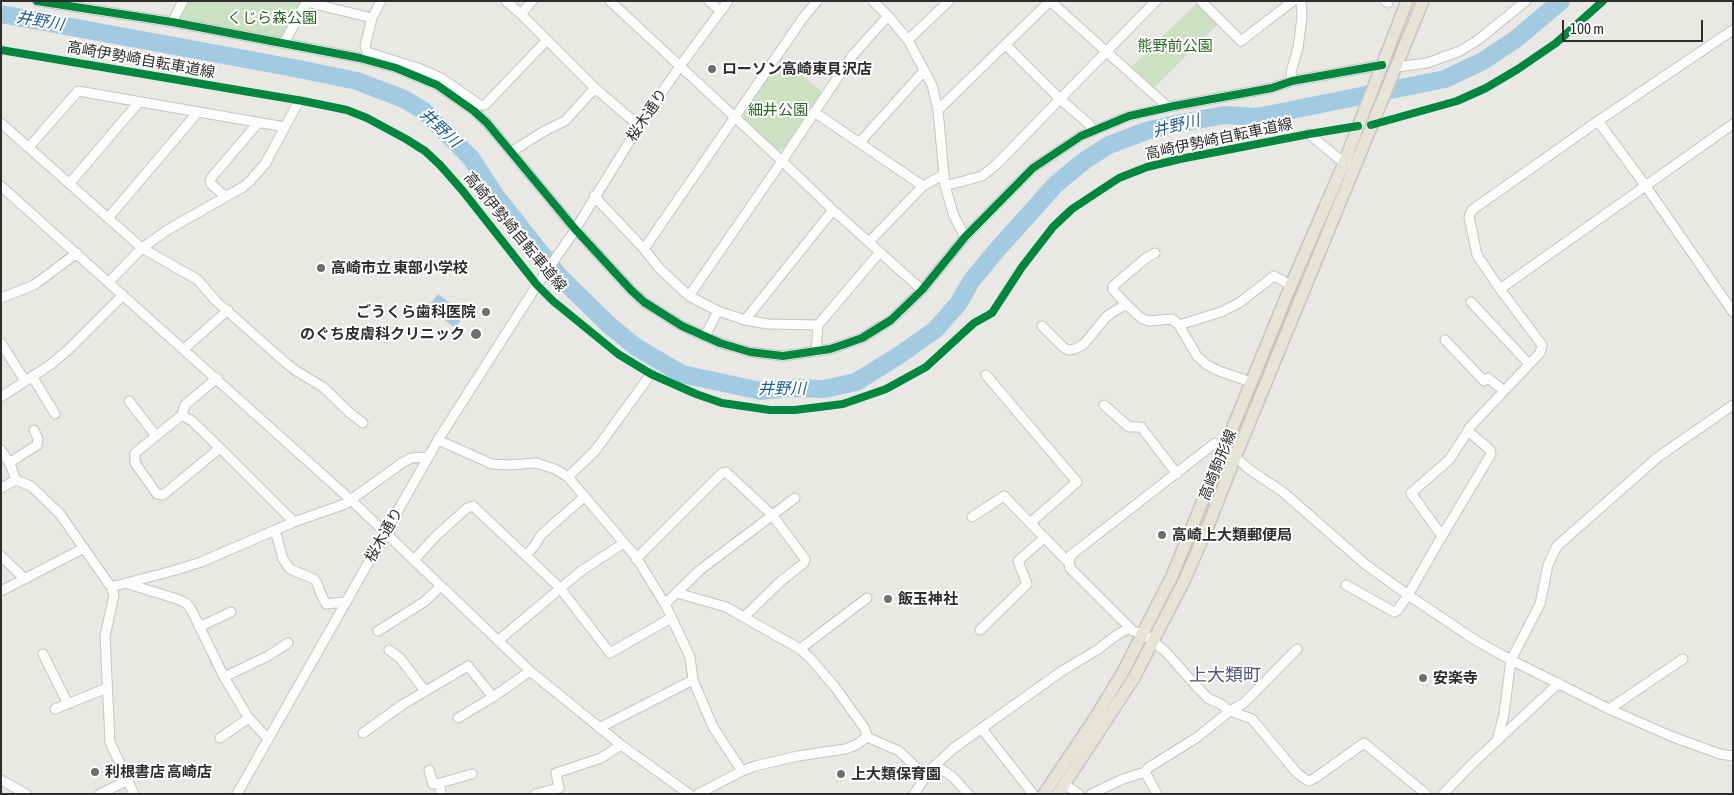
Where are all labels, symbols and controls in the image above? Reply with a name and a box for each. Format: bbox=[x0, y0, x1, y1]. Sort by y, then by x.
water label: 井野川 bbox=[15, 7, 65, 35]
park label: くじら森公園 bbox=[227, 9, 317, 27]
scale bar bbox=[1564, 10, 1705, 42]
text: 100 m bbox=[1570, 20, 1604, 37]
park label: 熊野前公園 bbox=[1138, 37, 1212, 55]
street label: 高崎伊勢崎自転車道線 bbox=[66, 38, 216, 82]
place label: ローソン高崎東貝沢店 bbox=[722, 60, 872, 78]
marker: ローソン高崎東貝沢店 bbox=[706, 63, 718, 75]
street label: 桜木通り bbox=[623, 85, 671, 145]
park label: 細井公園 bbox=[748, 101, 808, 119]
water label: 井野川 bbox=[416, 105, 464, 151]
water label: 井野川 bbox=[1150, 111, 1202, 141]
street label: 高崎伊勢崎自転車道線 bbox=[1144, 115, 1294, 163]
street label: 高崎伊勢崎自転車道線 bbox=[460, 169, 570, 295]
place label: 高崎市立 東部小学校 bbox=[331, 259, 468, 277]
marker: 高崎市立 東部小学校 bbox=[315, 262, 327, 274]
place label: ごうくら歯科医院 bbox=[356, 303, 476, 321]
marker: ごうくら歯科医院 bbox=[480, 306, 492, 318]
place label: のぐち皮膚科クリニック bbox=[300, 325, 465, 343]
marker: のぐち皮膚科クリニック bbox=[469, 327, 483, 341]
water label: 井野川 bbox=[758, 379, 806, 399]
street label: 高崎駒形線 bbox=[1196, 427, 1240, 503]
street label: 桜木通り bbox=[361, 505, 407, 565]
place label: 高崎上大類郵便局 bbox=[1172, 526, 1292, 544]
marker: 高崎上大類郵便局 bbox=[1156, 529, 1168, 541]
place label: 飯玉神社 bbox=[898, 590, 958, 608]
marker: 飯玉神社 bbox=[882, 593, 894, 605]
district label: 上大類町 bbox=[1189, 664, 1261, 686]
place label: 安楽寺 bbox=[1433, 669, 1478, 687]
marker: 安楽寺 bbox=[1417, 672, 1429, 684]
place label: 利根書店 高崎店 bbox=[105, 763, 212, 781]
place label: 上大類保育園 bbox=[851, 765, 941, 783]
marker: 利根書店 高崎店 bbox=[89, 766, 101, 778]
marker: 上大類保育園 bbox=[835, 768, 847, 780]

